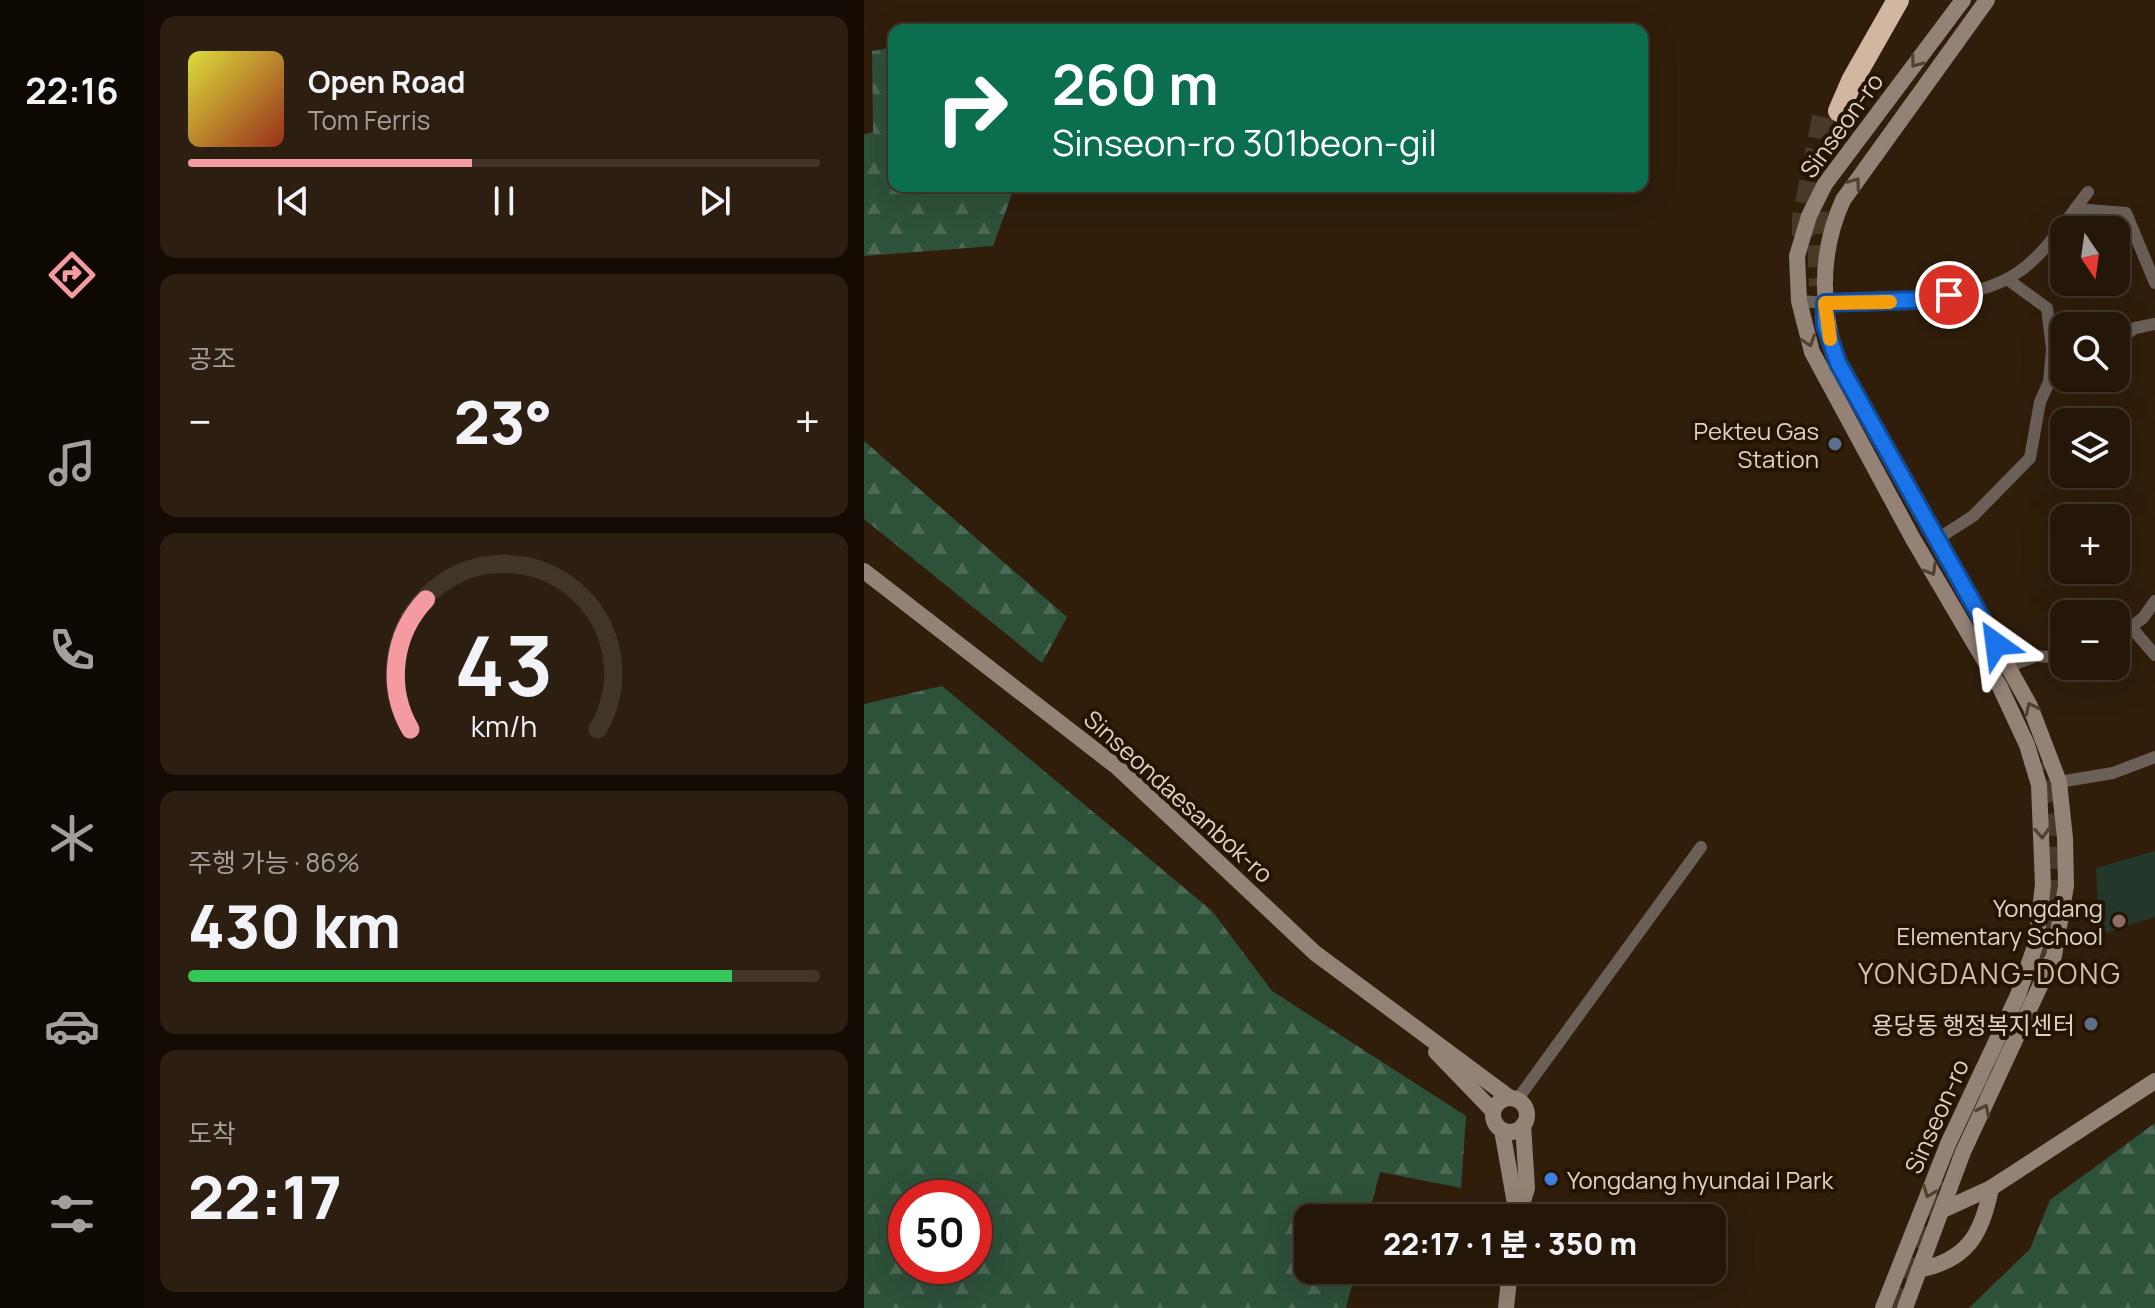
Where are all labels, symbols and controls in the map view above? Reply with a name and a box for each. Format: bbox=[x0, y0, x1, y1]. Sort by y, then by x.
text: 260 m bbox=[1052, 45, 1219, 122]
one-way arrow bbox=[1911, 54, 1926, 68]
icon: right bbox=[920, 56, 1024, 160]
text: Open Road bbox=[308, 61, 465, 102]
text: 22:16 bbox=[25, 66, 119, 115]
street label: Sinseon-ro bbox=[1792, 66, 1890, 184]
text: Tom Ferris bbox=[308, 102, 430, 138]
text: Sinseon-ro 301beon-gil bbox=[1052, 118, 1437, 167]
one-way arrow bbox=[1845, 178, 1860, 192]
icon: previous bbox=[271, 179, 315, 223]
icon: pause bbox=[482, 179, 526, 223]
icon: next bbox=[693, 179, 737, 223]
north arrow bbox=[2050, 216, 2130, 296]
map controls bbox=[2050, 216, 2130, 680]
icon: directions bbox=[44, 247, 100, 303]
pin bbox=[1915, 261, 1983, 329]
icon: arrive bbox=[1927, 273, 1971, 317]
button: search bbox=[2050, 312, 2130, 392]
one-way arrow bbox=[1799, 333, 1815, 347]
text: 공조 bbox=[188, 340, 236, 376]
text: 23° bbox=[454, 380, 553, 462]
text: − bbox=[188, 391, 212, 451]
text: + bbox=[795, 391, 820, 451]
button: layers bbox=[2050, 408, 2130, 488]
place label: Pekteu Gas Station bbox=[1694, 414, 1819, 475]
icon: music bbox=[44, 435, 100, 491]
marker: Pekteu Gas Station bbox=[1826, 435, 1844, 453]
button: + bbox=[2050, 504, 2130, 584]
one-way arrow bbox=[1921, 561, 1937, 576]
button: − bbox=[2050, 600, 2130, 680]
position arrow bbox=[1954, 602, 2038, 686]
text: 43 bbox=[454, 607, 554, 721]
icon: phone bbox=[44, 622, 100, 678]
one-way arrow bbox=[2025, 701, 2040, 716]
street label: Sinseondaesanbok-ro bbox=[1077, 702, 1281, 890]
text: km/h bbox=[471, 707, 537, 746]
icon: climate bbox=[44, 810, 100, 866]
one-way arrow bbox=[2033, 827, 2050, 840]
text: 주행 가능 · 86% bbox=[188, 844, 360, 880]
text: 430 km bbox=[188, 884, 401, 966]
place label: Yongdang Elementary School bbox=[1897, 891, 2103, 952]
marker: Yongdang Elementary School bbox=[2110, 912, 2128, 930]
district label: YONGDANG-DONG bbox=[1858, 954, 2122, 992]
icon: car bbox=[44, 998, 100, 1054]
place label: 용당동 행정복지센터 bbox=[1871, 1008, 2075, 1041]
marker: 용당동 행정복지센터 bbox=[2082, 1015, 2100, 1033]
street label: Sinseon-ro bbox=[1896, 1053, 1976, 1179]
one-way arrow bbox=[1974, 1104, 1990, 1119]
text: 도착 bbox=[188, 1115, 236, 1151]
text: 22:17 bbox=[188, 1155, 342, 1237]
place label: Yongdang hyundai I Park bbox=[1567, 1163, 1835, 1196]
marker: Yongdang hyundai I Park bbox=[1542, 1170, 1560, 1188]
speed limit sign: 50 bbox=[888, 1180, 992, 1284]
one-way arrow bbox=[1922, 1184, 1939, 1198]
icon: filters bbox=[44, 1186, 100, 1242]
text: 22:17 · 1 분 · 350 m bbox=[1383, 1223, 1637, 1264]

